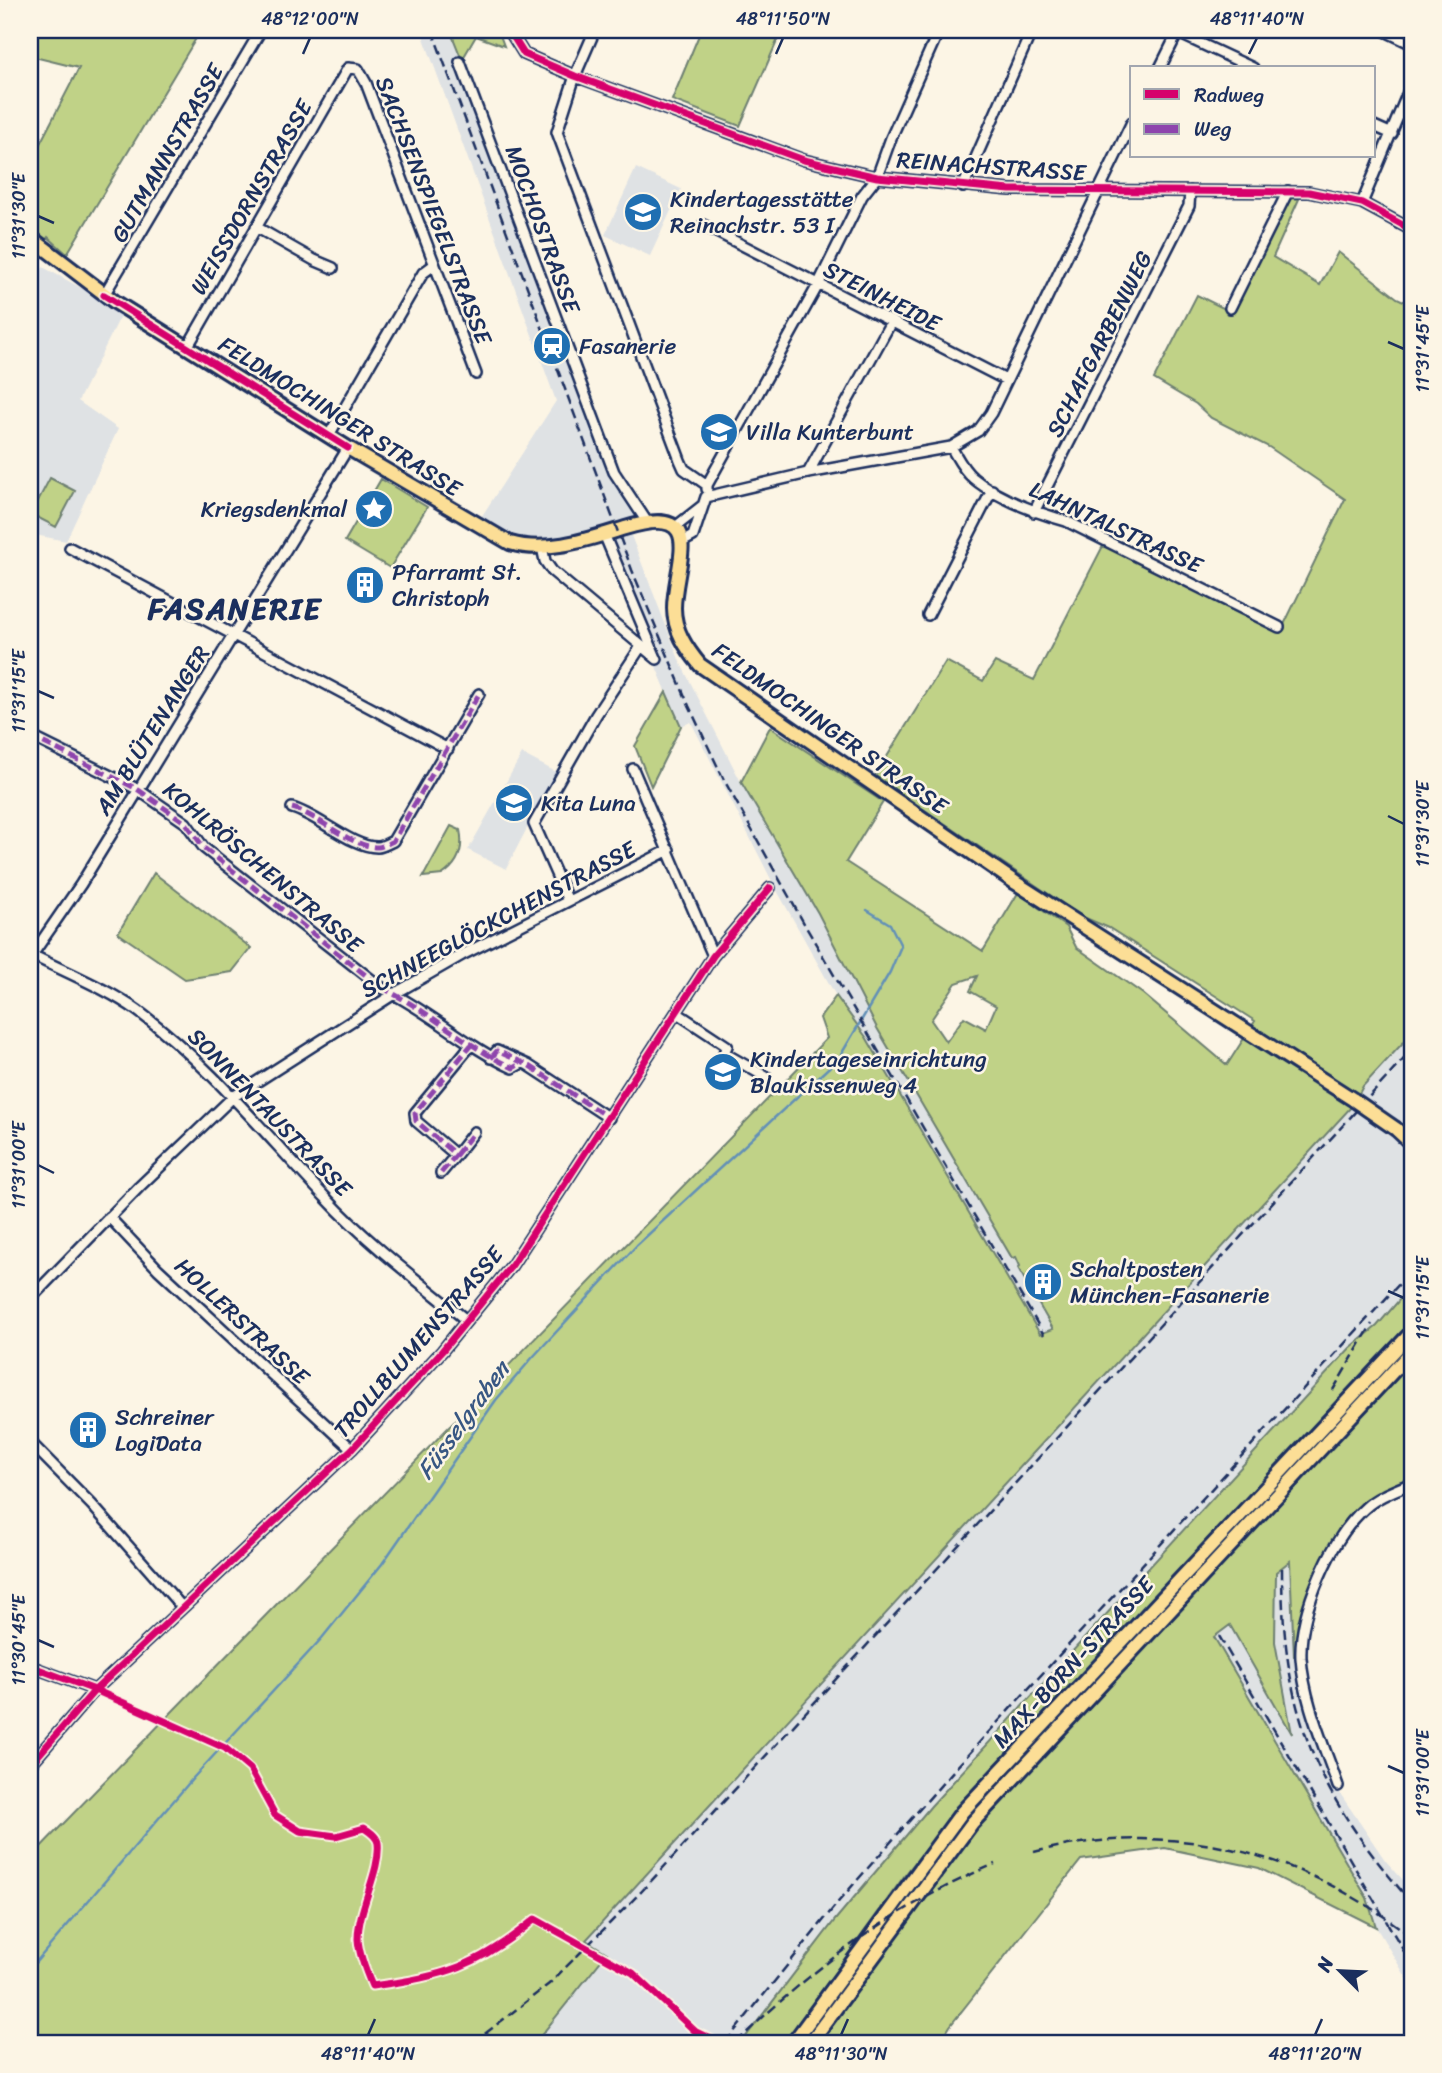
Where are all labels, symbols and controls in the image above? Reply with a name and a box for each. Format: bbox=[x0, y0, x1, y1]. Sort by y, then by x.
text: 48°12'00"N bbox=[261, 3, 359, 35]
text: 48°11'50"N bbox=[736, 3, 831, 35]
text: 48°11'40"N bbox=[1210, 3, 1305, 35]
street label: GUTMANNSTRASSE bbox=[99, 55, 236, 250]
legend bbox=[1130, 66, 1376, 158]
street label: SACHSENSPIEGELSTRASSE bbox=[363, 70, 504, 351]
text: Radweg bbox=[1194, 76, 1264, 114]
street label: WEISSDORNSTRASSE bbox=[179, 91, 325, 303]
text: Weg bbox=[1194, 110, 1232, 148]
street label: MOCHOSTRASSE bbox=[493, 139, 592, 320]
street label: REINACHSTRASSE bbox=[895, 139, 1088, 194]
text: 11°31'30"E bbox=[3, 172, 35, 259]
place label: Kindertagesstätte Reinachstr. 53 I bbox=[670, 179, 854, 246]
school or university icon: Kindertagesstätte Reinachstr. 53 I bbox=[622, 191, 664, 233]
street label: SCHAFGARBENWEG bbox=[1035, 243, 1164, 445]
street label: STEINHEIDE bbox=[816, 249, 949, 344]
text: 11°31'45"E bbox=[1407, 304, 1439, 393]
street label: FELDMOCHINGER STRASSE bbox=[210, 325, 471, 509]
station icon: Fasanerie bbox=[531, 325, 573, 367]
place label: Fasanerie bbox=[579, 326, 676, 367]
school or university icon: Villa Kunterbunt bbox=[698, 411, 740, 453]
place label: Villa Kunterbunt bbox=[746, 412, 914, 453]
street label: LAHNTALSTRASSE bbox=[1022, 469, 1210, 586]
place icon: Kriegsdenkmal bbox=[353, 488, 395, 530]
place label: Kriegsdenkmal bbox=[201, 489, 347, 530]
place label: Pfarramt St. Christoph bbox=[392, 552, 522, 619]
building icon: Pfarramt St. Christoph bbox=[344, 564, 386, 606]
district label: FASANERIE bbox=[147, 582, 323, 636]
street label: FELDMOCHINGER STRASSE bbox=[703, 631, 957, 826]
street label: AM BLÜTENANGER bbox=[83, 637, 221, 824]
text: 11°31'15"E bbox=[3, 648, 35, 733]
street label: KOHLRÖSCHENSTRASSE bbox=[153, 771, 373, 965]
text: 11°31'30"E bbox=[1407, 780, 1439, 867]
school or university icon: Kita Luna bbox=[493, 782, 535, 824]
place label: Kita Luna bbox=[541, 783, 636, 824]
street label: SCHNEEGLÖCKCHENSTRASSE bbox=[353, 829, 645, 1010]
street label: SONNENTAUSTRASSE bbox=[177, 1018, 363, 1208]
place label: Kindertageseinrichtung Blaukissenweg 4 bbox=[750, 1039, 987, 1106]
school or university icon: Kindertageseinrichtung Blaukissenweg 4 bbox=[702, 1051, 744, 1093]
text: 11°31'00"E bbox=[3, 1120, 35, 1209]
street label: TROLLBLUMENSTRASSE bbox=[323, 1236, 515, 1448]
street label: HOLLERSTRASSE bbox=[164, 1247, 320, 1396]
place label: Schaltposten München-Fasanerie bbox=[1070, 1249, 1269, 1316]
text: 11°31'15"E bbox=[1407, 1255, 1439, 1340]
building icon: Schaltposten München-Fasanerie bbox=[1022, 1261, 1064, 1303]
water label: Füsselgraben bbox=[405, 1349, 523, 1488]
place label: Schreiner LogiData bbox=[115, 1397, 215, 1464]
building icon: Schreiner LogiData bbox=[67, 1409, 109, 1451]
street label: MAX-BORN-STRASSE bbox=[982, 1566, 1166, 1758]
text: 11°30'45"E bbox=[3, 1594, 35, 1685]
text: 11°31'00"E bbox=[1407, 1728, 1439, 1817]
north arrow bbox=[1306, 1937, 1376, 2007]
text: N bbox=[1307, 1951, 1343, 1978]
text: 48°11'40"N bbox=[321, 2038, 416, 2070]
text: 48°11'30"N bbox=[794, 2038, 888, 2070]
text: 48°11'20"N bbox=[1268, 2038, 1362, 2070]

